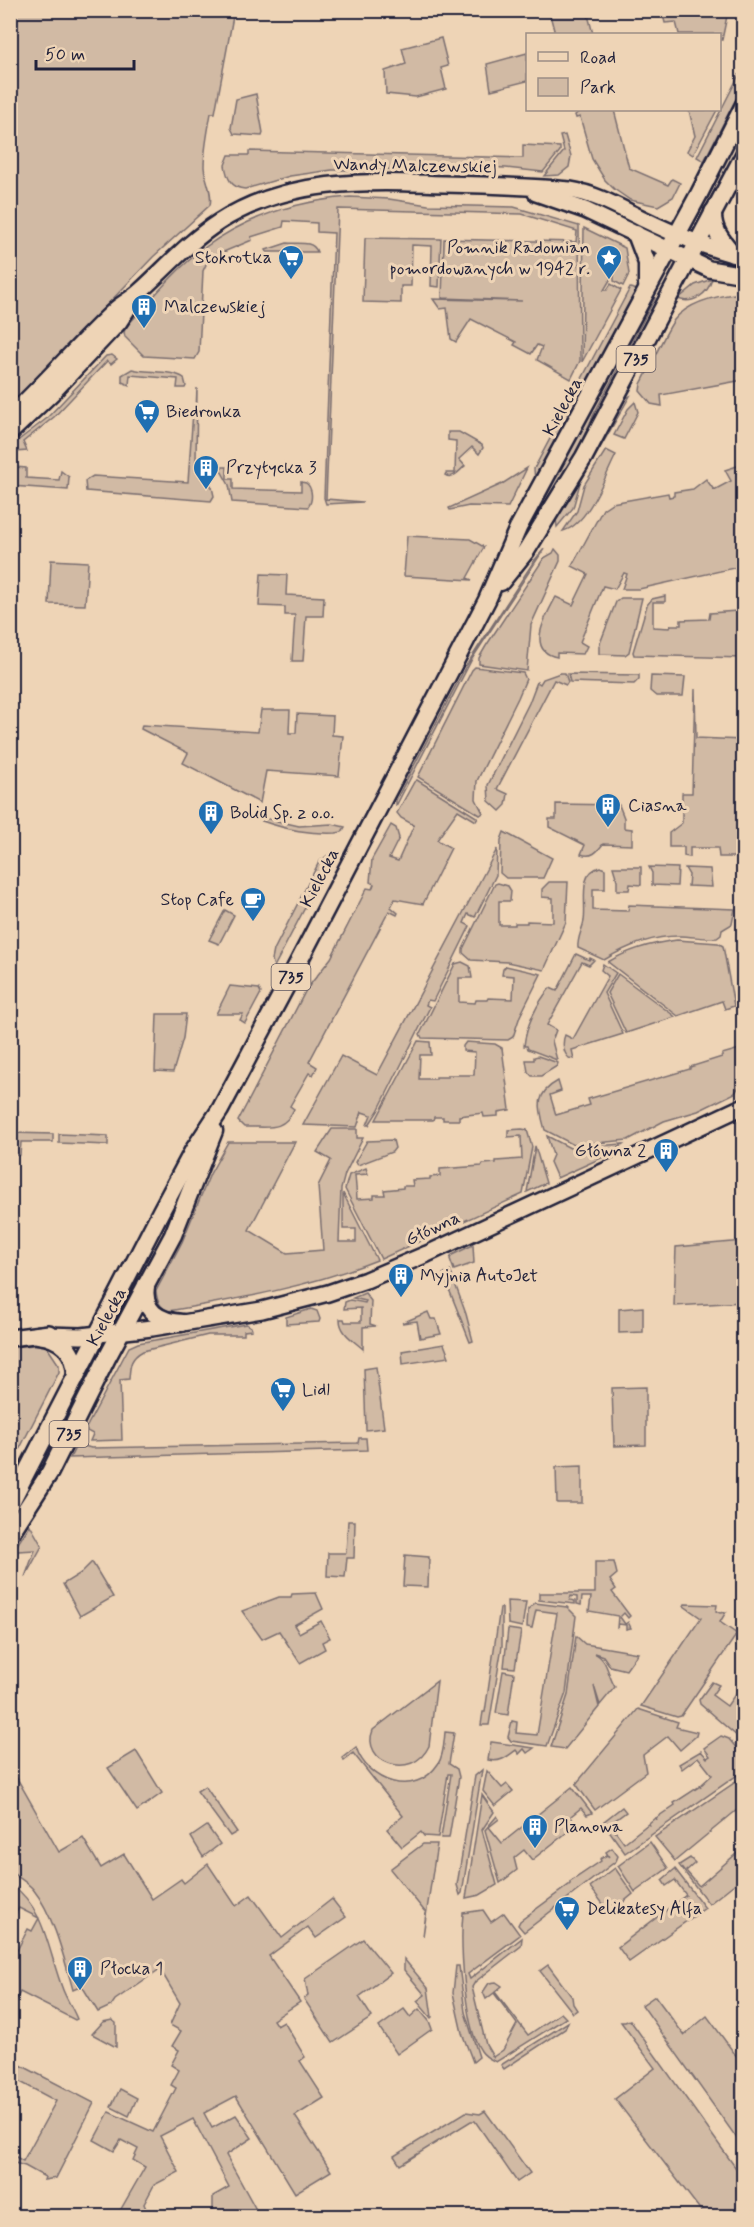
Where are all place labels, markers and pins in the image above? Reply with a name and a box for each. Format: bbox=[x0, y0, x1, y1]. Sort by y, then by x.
place label: Pomnik Radomian pomordowanych w 1942 r. bbox=[389, 236, 590, 281]
supermarket icon: Stokrotka bbox=[276, 243, 306, 281]
place icon: Pomnik Radomian pomordowanych w 1942 r. bbox=[594, 243, 624, 281]
place label: Stokrotka bbox=[195, 246, 272, 270]
building icon: Malczewskiej bbox=[129, 292, 159, 330]
place label: Malczewskiej bbox=[164, 295, 265, 319]
supermarket icon: Biedronka bbox=[132, 397, 162, 435]
place label: Biedronka bbox=[166, 400, 241, 424]
building icon: Przytycka 3 bbox=[191, 453, 221, 491]
place label: Przytycka 3 bbox=[226, 456, 317, 480]
building icon: Ciasna bbox=[593, 791, 623, 829]
place label: Ciasna bbox=[628, 794, 687, 818]
building icon: Bolid Sp. z o.o. bbox=[196, 798, 226, 836]
place label: Bolid Sp. z o.o. bbox=[230, 801, 334, 825]
cafe icon: Stop Cafe bbox=[238, 885, 268, 923]
place label: Stop Cafe bbox=[161, 888, 234, 912]
building icon: Główna 2 bbox=[651, 1136, 681, 1174]
place label: Główna 2 bbox=[575, 1139, 646, 1163]
building icon: Myjnia AutoJet bbox=[386, 1261, 416, 1299]
place label: Myjnia AutoJet bbox=[420, 1264, 538, 1288]
supermarket icon: Lidl bbox=[268, 1375, 298, 1413]
place label: Lidl bbox=[302, 1378, 330, 1402]
building icon: Planowa bbox=[520, 1812, 550, 1850]
place label: Planowa bbox=[554, 1815, 623, 1839]
supermarket icon: Delikatesy Alfa bbox=[552, 1894, 582, 1932]
place label: Delikatesy Alfa bbox=[586, 1897, 702, 1921]
building icon: Płocka 1 bbox=[65, 1954, 95, 1992]
place label: Płocka 1 bbox=[100, 1957, 163, 1981]

